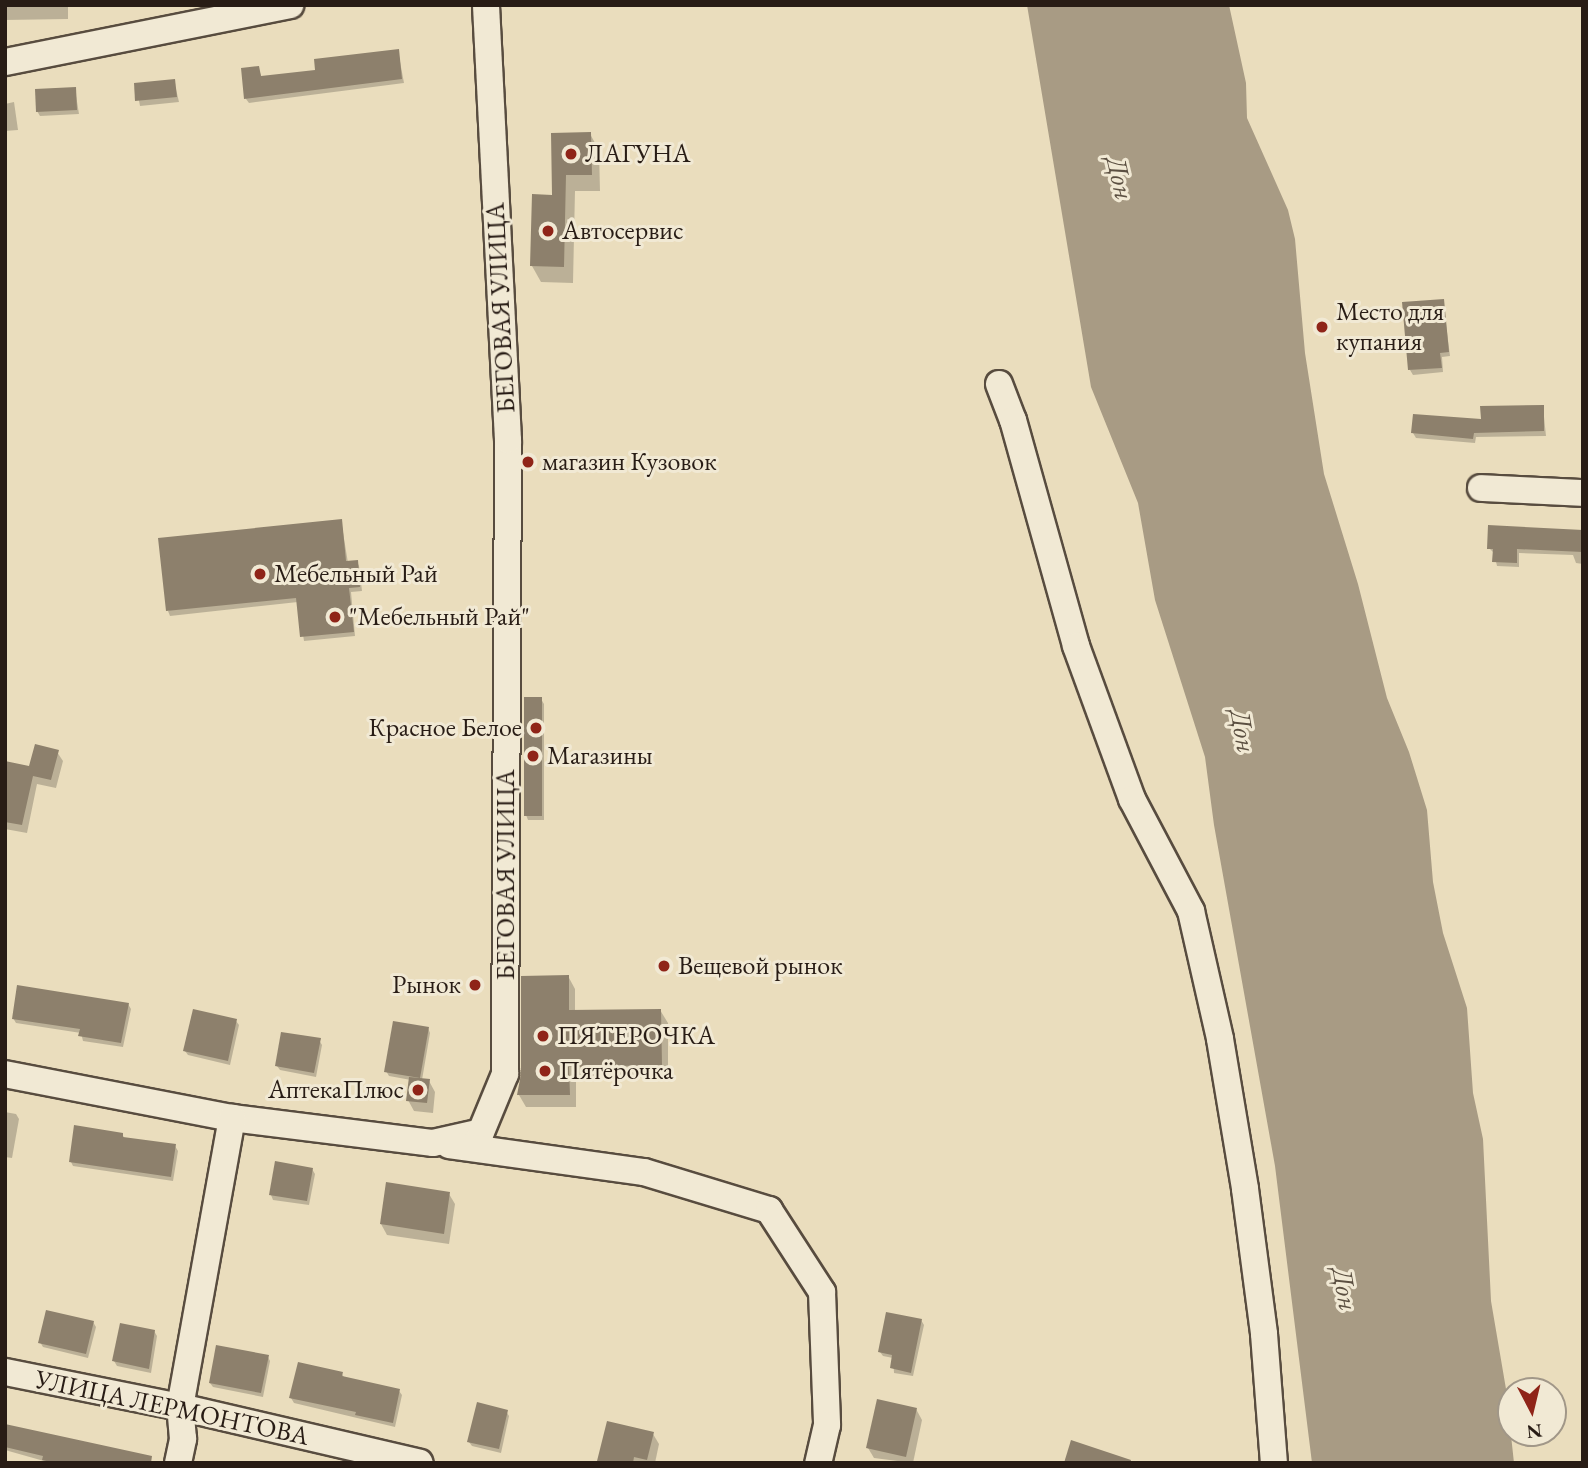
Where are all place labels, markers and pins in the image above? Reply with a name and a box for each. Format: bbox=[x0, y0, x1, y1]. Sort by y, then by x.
place label: ЛАГУНА bbox=[585, 138, 691, 170]
marker: ЛАГУНА bbox=[563, 146, 579, 162]
place label: Автосервис bbox=[562, 215, 684, 247]
marker: Автосервис bbox=[540, 223, 556, 239]
place label: Место для купания bbox=[1336, 296, 1444, 358]
marker: Место для купания bbox=[1314, 319, 1330, 335]
place label: магазин Кузовок bbox=[542, 446, 717, 478]
marker: магазин Кузовок bbox=[520, 454, 536, 470]
place label: Мебельный Рай bbox=[274, 558, 438, 590]
marker: Мебельный Рай bbox=[252, 566, 268, 582]
place label: "Мебельный Рай" bbox=[349, 601, 530, 633]
marker: "Мебельный Рай" bbox=[327, 609, 343, 625]
place label: Красное Белое bbox=[369, 712, 522, 744]
marker: Красное Белое bbox=[528, 720, 544, 736]
place label: Магазины bbox=[547, 740, 653, 772]
marker: Магазины bbox=[525, 748, 541, 764]
place label: Вещевой рынок bbox=[678, 950, 843, 982]
marker: Вещевой рынок bbox=[656, 958, 672, 974]
place label: Рынок bbox=[392, 969, 461, 1001]
marker: Рынок bbox=[467, 977, 483, 993]
place label: ПЯТЕРОЧКА bbox=[557, 1020, 715, 1052]
marker: ПЯТЕРОЧКА bbox=[535, 1028, 551, 1044]
place label: Пятёрочка bbox=[559, 1055, 673, 1087]
marker: Пятёрочка bbox=[537, 1063, 553, 1079]
place label: АптекаПлюс bbox=[268, 1074, 404, 1106]
marker: АптекаПлюс bbox=[410, 1082, 426, 1098]

